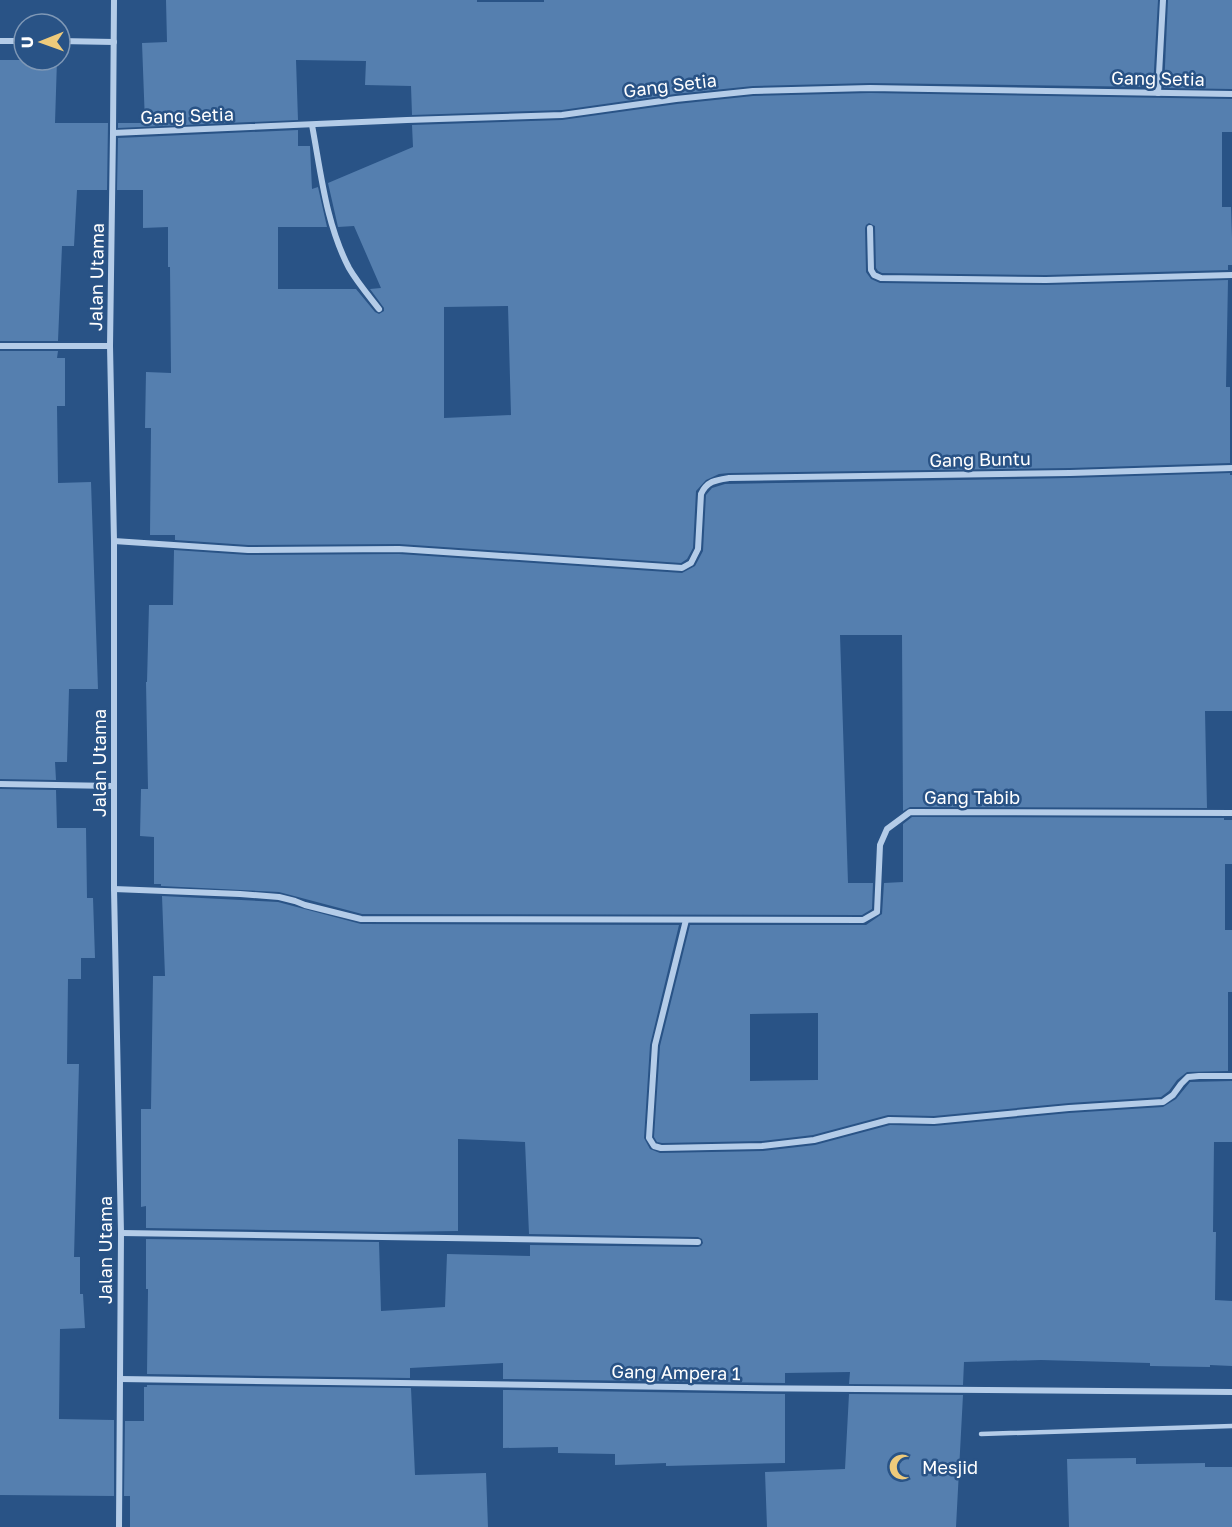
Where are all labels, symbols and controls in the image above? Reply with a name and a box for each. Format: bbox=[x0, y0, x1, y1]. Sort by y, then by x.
north arrow bbox=[12, 12, 72, 72]
text: U bbox=[17, 36, 37, 48]
street label: Gang Setia bbox=[1111, 66, 1205, 90]
street label: Gang Setia bbox=[622, 68, 718, 102]
street label: Gang Setia bbox=[140, 102, 234, 128]
street label: Jalan Utama bbox=[84, 223, 108, 331]
street label: Gang Buntu bbox=[929, 447, 1031, 471]
street label: Jalan Utama bbox=[88, 709, 110, 817]
street label: Gang Tabib bbox=[924, 786, 1020, 808]
street label: Jalan Utama bbox=[94, 1196, 116, 1304]
street label: Gang Ampera 1 bbox=[611, 1360, 741, 1384]
mosque icon: Mesjid bbox=[887, 1452, 917, 1482]
place label: Mesjid bbox=[922, 1456, 978, 1478]

